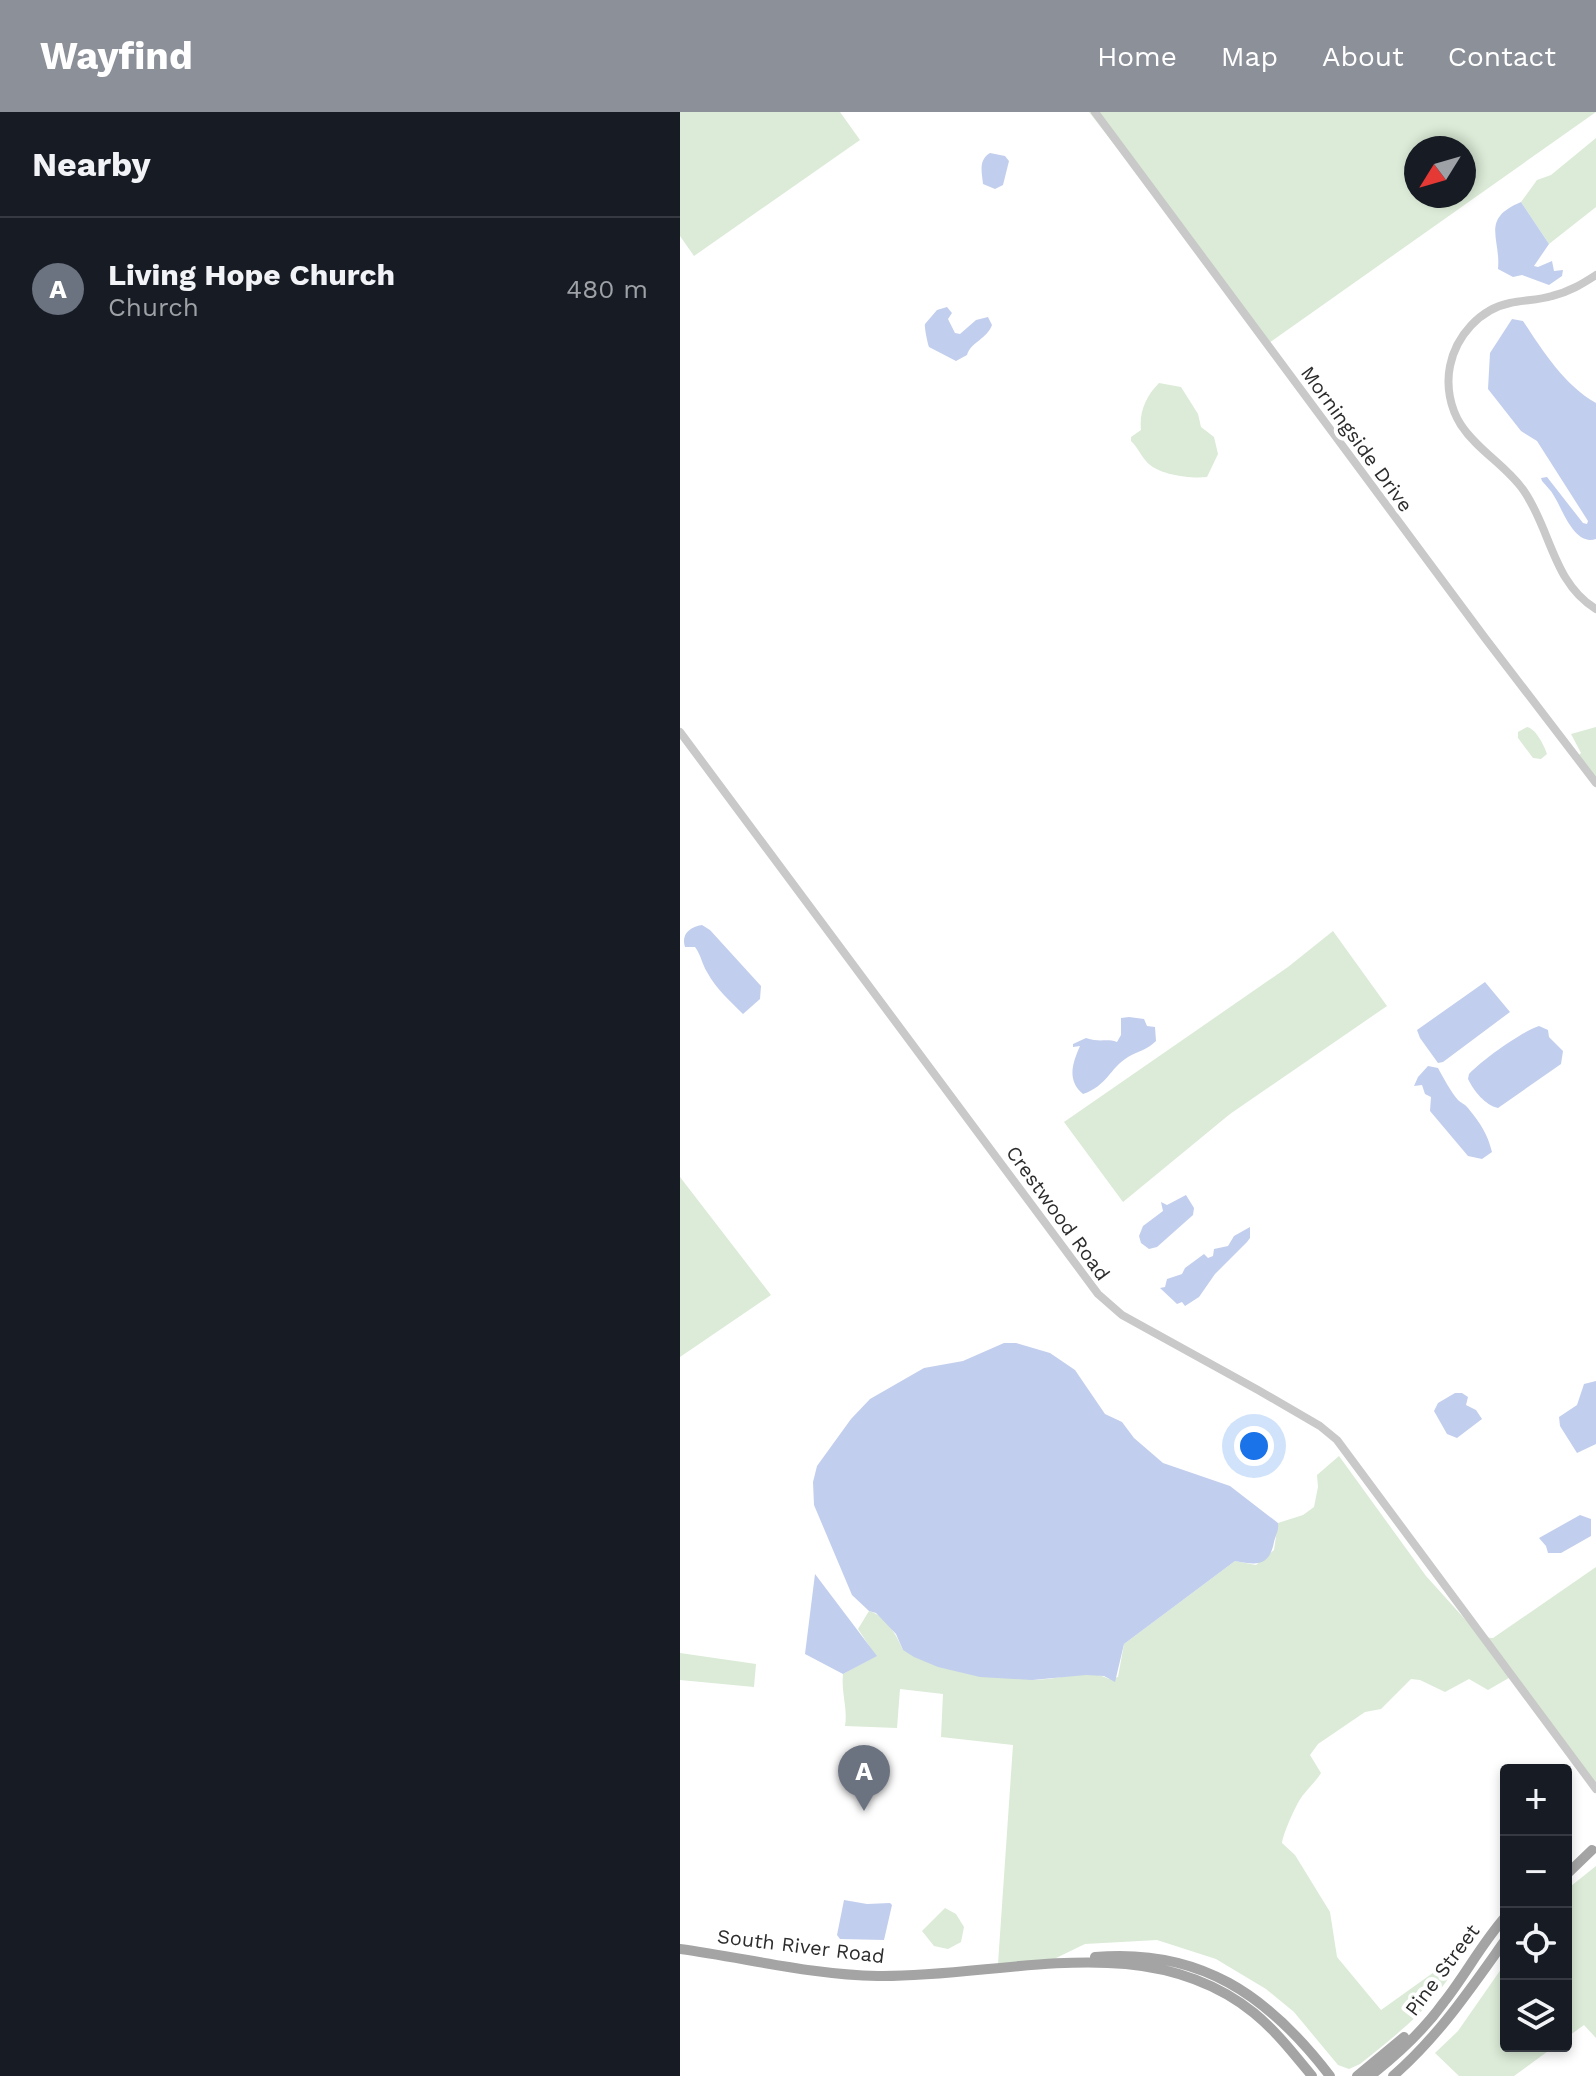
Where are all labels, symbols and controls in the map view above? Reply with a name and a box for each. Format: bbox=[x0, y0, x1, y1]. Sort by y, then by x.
text: Wayfind bbox=[40, 34, 193, 78]
text: Home bbox=[1097, 40, 1177, 73]
text: Map bbox=[1221, 40, 1278, 73]
text: About bbox=[1322, 40, 1404, 73]
text: Contact bbox=[1448, 40, 1556, 73]
north arrow bbox=[1404, 136, 1476, 208]
text: Nearby bbox=[32, 144, 151, 184]
text: Living Hope Church bbox=[108, 257, 395, 292]
text: A bbox=[49, 274, 67, 304]
text: 480 m bbox=[566, 274, 648, 304]
text: Church bbox=[108, 292, 199, 322]
street label: Morningside Drive bbox=[1296, 361, 1418, 517]
street label: Crestwood Road bbox=[1001, 1141, 1115, 1285]
your location bbox=[1234, 1426, 1274, 1466]
pin: A bbox=[838, 1745, 890, 1811]
map controls bbox=[1500, 1764, 1572, 2052]
button: + bbox=[1500, 1764, 1572, 1836]
button: − bbox=[1500, 1836, 1572, 1908]
button: locate bbox=[1500, 1908, 1572, 1980]
street label: Pine Street bbox=[1400, 1919, 1485, 2021]
street label: South River Road bbox=[716, 1924, 886, 1968]
button: layers bbox=[1500, 1980, 1572, 2052]

